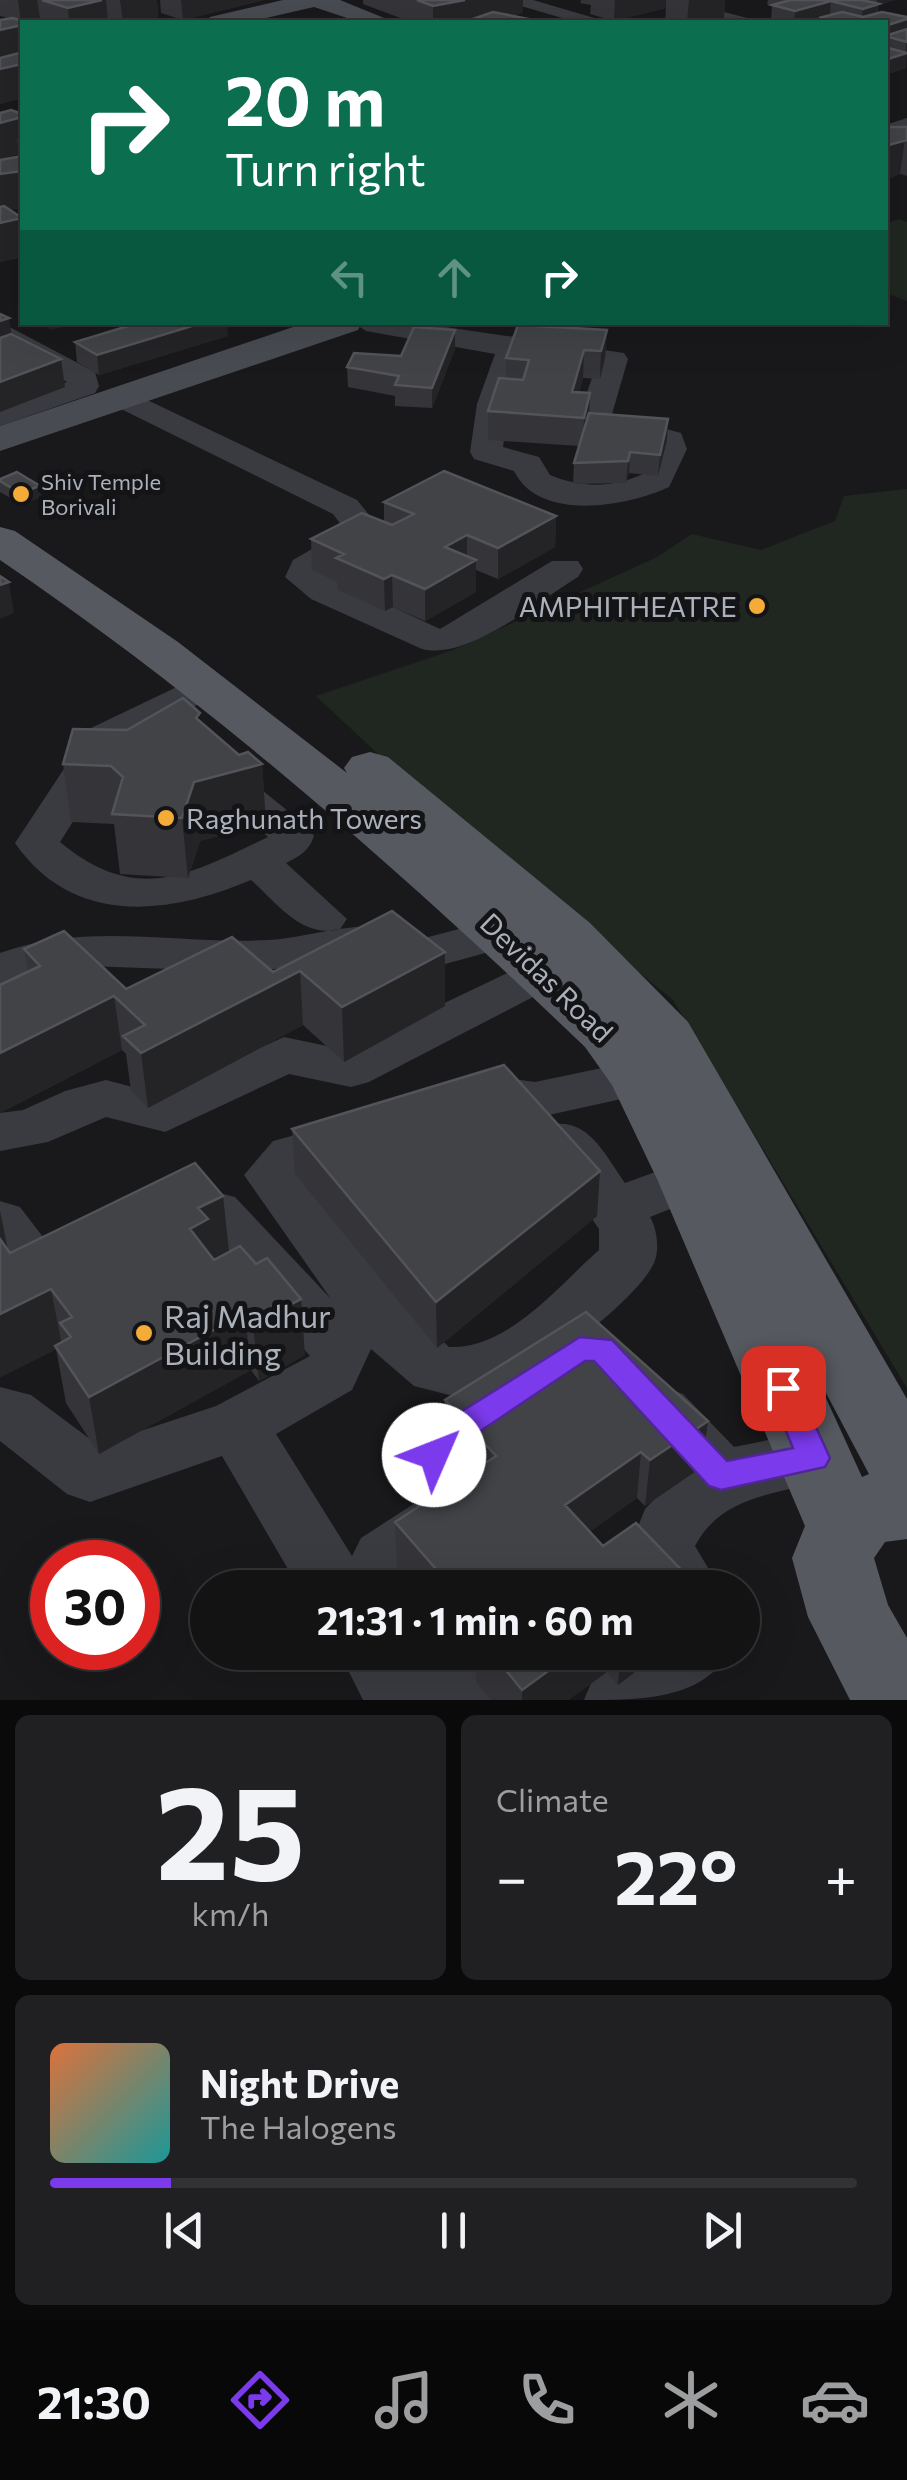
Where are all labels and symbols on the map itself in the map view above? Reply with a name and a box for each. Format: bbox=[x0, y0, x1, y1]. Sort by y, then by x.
place label: Shiv Temple Borivali bbox=[41, 468, 161, 520]
marker: Shiv Temple Borivali bbox=[10, 483, 32, 505]
place label: AMPHITHEATRE bbox=[519, 589, 737, 623]
marker: AMPHITHEATRE bbox=[746, 595, 768, 617]
place label: Raghunath Towers bbox=[186, 801, 422, 835]
marker: Raghunath Towers bbox=[155, 807, 177, 829]
street label: Devidas Road bbox=[474, 905, 620, 1049]
place label: Raj Madhur Building bbox=[164, 1295, 331, 1372]
marker: Raj Madhur Building bbox=[133, 1322, 155, 1344]
pin bbox=[741, 1346, 826, 1431]
position arrow bbox=[382, 1403, 486, 1507]
speed limit sign: 30 bbox=[30, 1540, 160, 1670]

